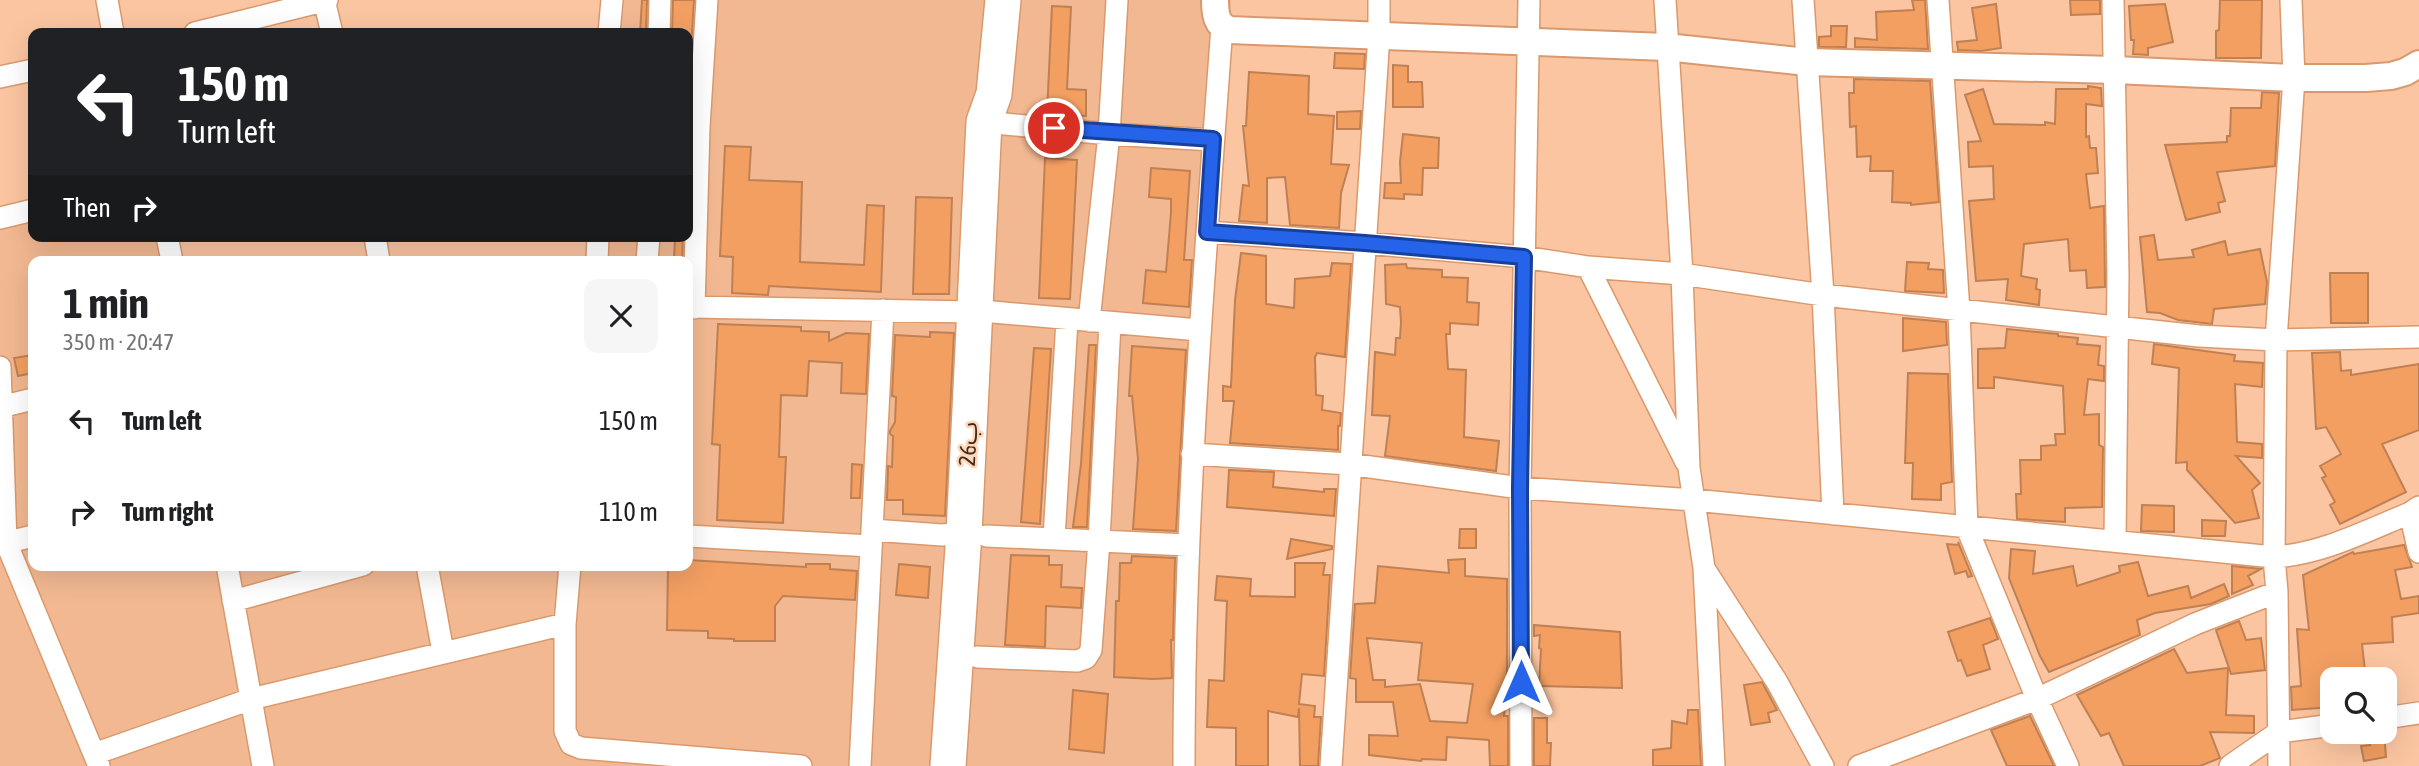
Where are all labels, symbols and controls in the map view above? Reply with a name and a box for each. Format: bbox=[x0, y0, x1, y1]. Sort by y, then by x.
text: 150 m bbox=[178, 55, 289, 111]
icon: left bbox=[63, 56, 154, 147]
pin bbox=[1024, 98, 1084, 158]
icon: arrive bbox=[1035, 109, 1073, 147]
text: Turn left bbox=[178, 113, 276, 150]
icon: right bbox=[125, 189, 163, 227]
text: Then bbox=[63, 193, 111, 223]
text: 1 min bbox=[63, 279, 149, 327]
button: close bbox=[584, 279, 658, 353]
text: 350 m · 20:47 bbox=[63, 329, 174, 355]
icon: left bbox=[63, 402, 101, 440]
text: Turn left bbox=[122, 406, 202, 436]
text: 150 m bbox=[599, 406, 658, 436]
street label: 26ب bbox=[954, 421, 982, 467]
icon: right bbox=[63, 493, 101, 531]
text: Turn right bbox=[122, 497, 213, 527]
text: 110 m bbox=[599, 497, 658, 527]
position arrow bbox=[1484, 645, 1558, 719]
map controls bbox=[2320, 667, 2397, 744]
button: search bbox=[2320, 667, 2397, 744]

